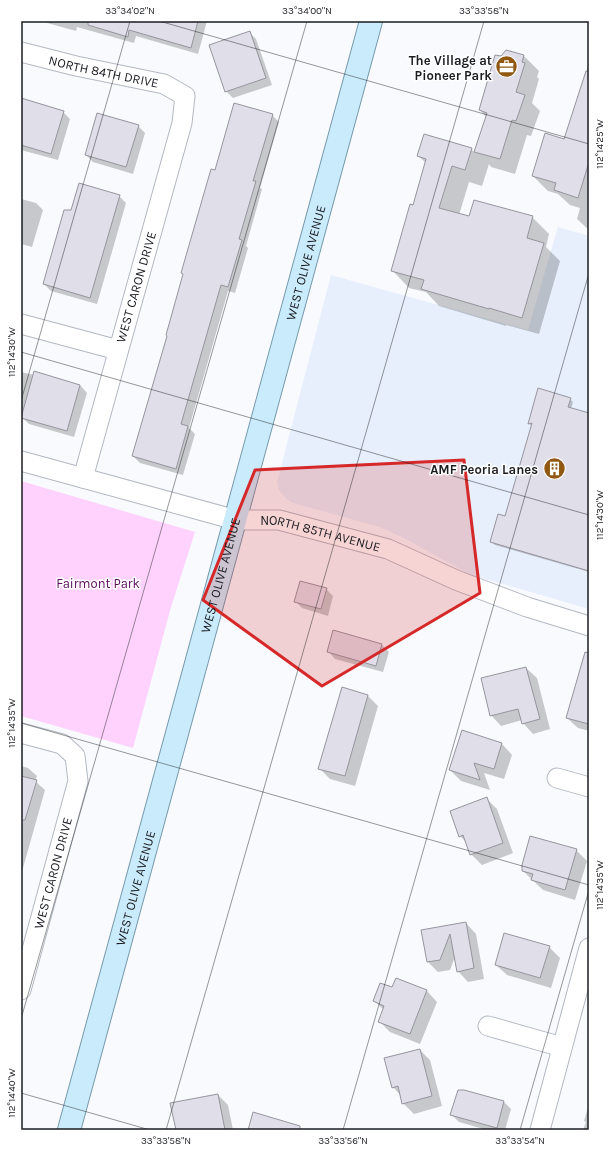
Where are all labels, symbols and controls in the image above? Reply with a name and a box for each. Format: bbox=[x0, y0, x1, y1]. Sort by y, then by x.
text: 33°34'02"N bbox=[105, 5, 155, 17]
text: 33°34'00"N bbox=[282, 5, 332, 17]
text: 33°33'58"N bbox=[459, 5, 509, 17]
street label: NORTH 84TH DRIVE bbox=[47, 52, 160, 90]
place label: The Village at Pioneer Park bbox=[409, 53, 492, 83]
office icon: The Village at Pioneer Park bbox=[494, 54, 520, 80]
text: 112°14'25"W bbox=[594, 119, 606, 169]
street label: WEST OLIVE AVENUE bbox=[282, 203, 328, 322]
street label: WEST CARON DRIVE bbox=[113, 230, 159, 344]
text: 112°14'30"W bbox=[6, 327, 18, 377]
building icon: AMF Peoria Lanes bbox=[541, 456, 567, 482]
place label: AMF Peoria Lanes bbox=[430, 462, 538, 477]
text: 112°14'30"W bbox=[594, 490, 606, 540]
street label: NORTH 85TH AVENUE bbox=[260, 512, 382, 554]
street label: WEST OLIVE AVENUE bbox=[197, 516, 243, 634]
park label: Fairmont Park bbox=[56, 576, 140, 591]
text: 112°14'35"W bbox=[6, 698, 18, 748]
street label: WEST CARON DRIVE bbox=[31, 816, 75, 930]
street label: WEST OLIVE AVENUE bbox=[112, 829, 158, 947]
text: 112°14'35"W bbox=[594, 860, 606, 910]
text: 112°14'40"W bbox=[6, 1068, 18, 1118]
text: 33°33'58"N bbox=[141, 1135, 191, 1147]
text: 33°33'56"N bbox=[318, 1135, 368, 1147]
text: 33°33'54"N bbox=[495, 1135, 545, 1147]

